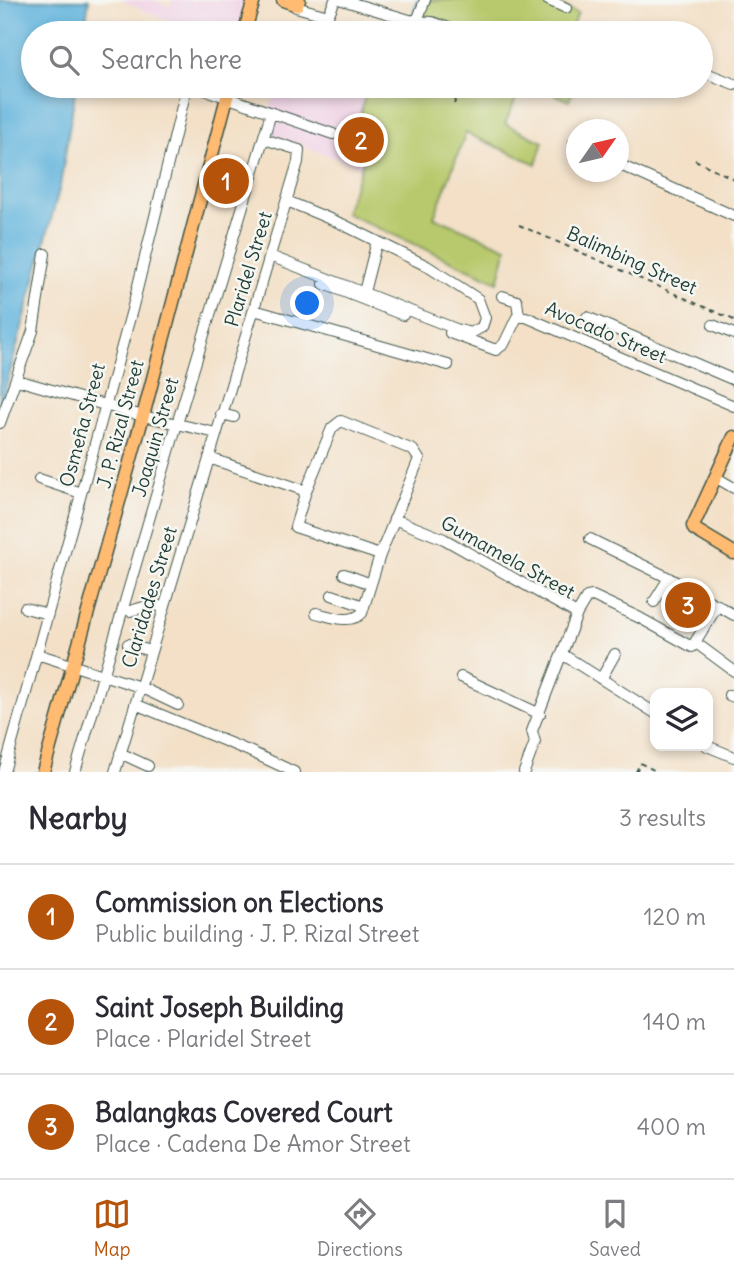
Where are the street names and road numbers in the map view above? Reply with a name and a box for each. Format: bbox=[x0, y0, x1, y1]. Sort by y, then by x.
street label: Plaridel Street bbox=[219, 208, 277, 330]
street label: Balimbing Street bbox=[563, 221, 701, 299]
street label: Avocado Street bbox=[542, 296, 670, 368]
street label: J. P. Rizal Street bbox=[91, 357, 149, 491]
street label: Osmeña Street bbox=[54, 360, 110, 490]
street label: Joaquin Street bbox=[126, 374, 184, 500]
street label: Gumamela Street bbox=[437, 510, 579, 604]
street label: Claridades Street bbox=[116, 523, 182, 671]

